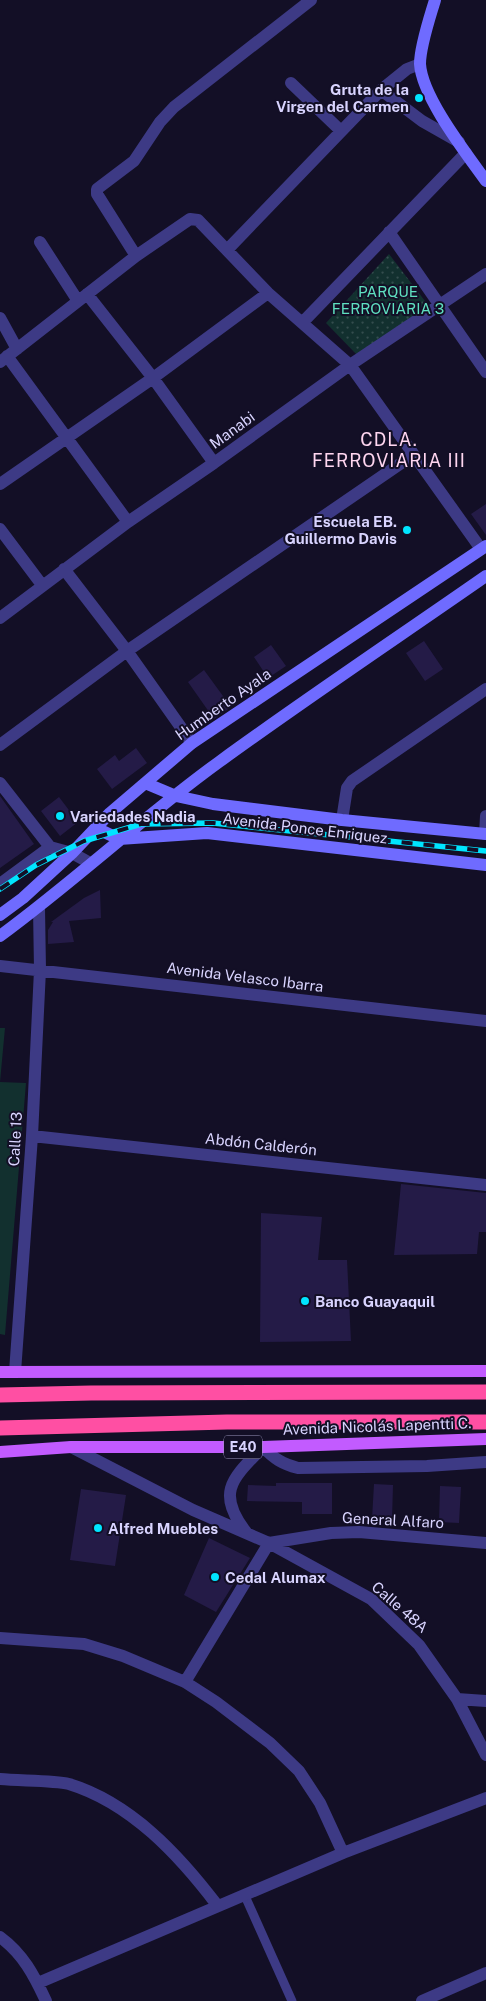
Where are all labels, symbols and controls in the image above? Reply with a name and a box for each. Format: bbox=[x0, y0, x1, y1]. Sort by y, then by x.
place label: Gruta de la Virgen del Carmen bbox=[276, 81, 409, 115]
marker: Gruta de la Virgen del Carmen bbox=[413, 92, 425, 104]
park label: PARQUE FERROVIARIA 3 bbox=[332, 283, 444, 317]
street label: Manabi bbox=[206, 408, 258, 452]
district label: CDLA. FERROVIARIA III bbox=[312, 429, 466, 471]
place label: Escuela EB. Guillermo Davis bbox=[284, 513, 397, 547]
marker: Escuela EB. Guillermo Davis bbox=[401, 524, 413, 536]
street label: Humberto Ayala bbox=[172, 665, 274, 743]
place label: Variedades Nadia bbox=[70, 808, 196, 825]
street label: Avenida Ponce Enriquez bbox=[222, 809, 388, 847]
marker: Variedades Nadia bbox=[54, 810, 66, 822]
street label: Avenida Velasco Ibarra bbox=[166, 959, 324, 995]
street label: Calle 13 bbox=[5, 1111, 25, 1167]
street label: Abdón Calderón bbox=[204, 1130, 318, 1158]
place label: Banco Guayaquil bbox=[315, 1293, 435, 1310]
marker: Banco Guayaquil bbox=[299, 1295, 311, 1307]
street label: Avenida Nicolás Lapentti C. bbox=[282, 1414, 472, 1438]
road number: E40 bbox=[224, 1435, 262, 1458]
street label: General Alfaro bbox=[342, 1509, 444, 1531]
place label: Alfred Muebles bbox=[108, 1520, 218, 1537]
marker: Alfred Muebles bbox=[92, 1522, 104, 1534]
place label: Cedal Alumax bbox=[225, 1569, 326, 1586]
marker: Cedal Alumax bbox=[209, 1571, 221, 1583]
street label: Calle 48A bbox=[368, 1578, 432, 1636]

